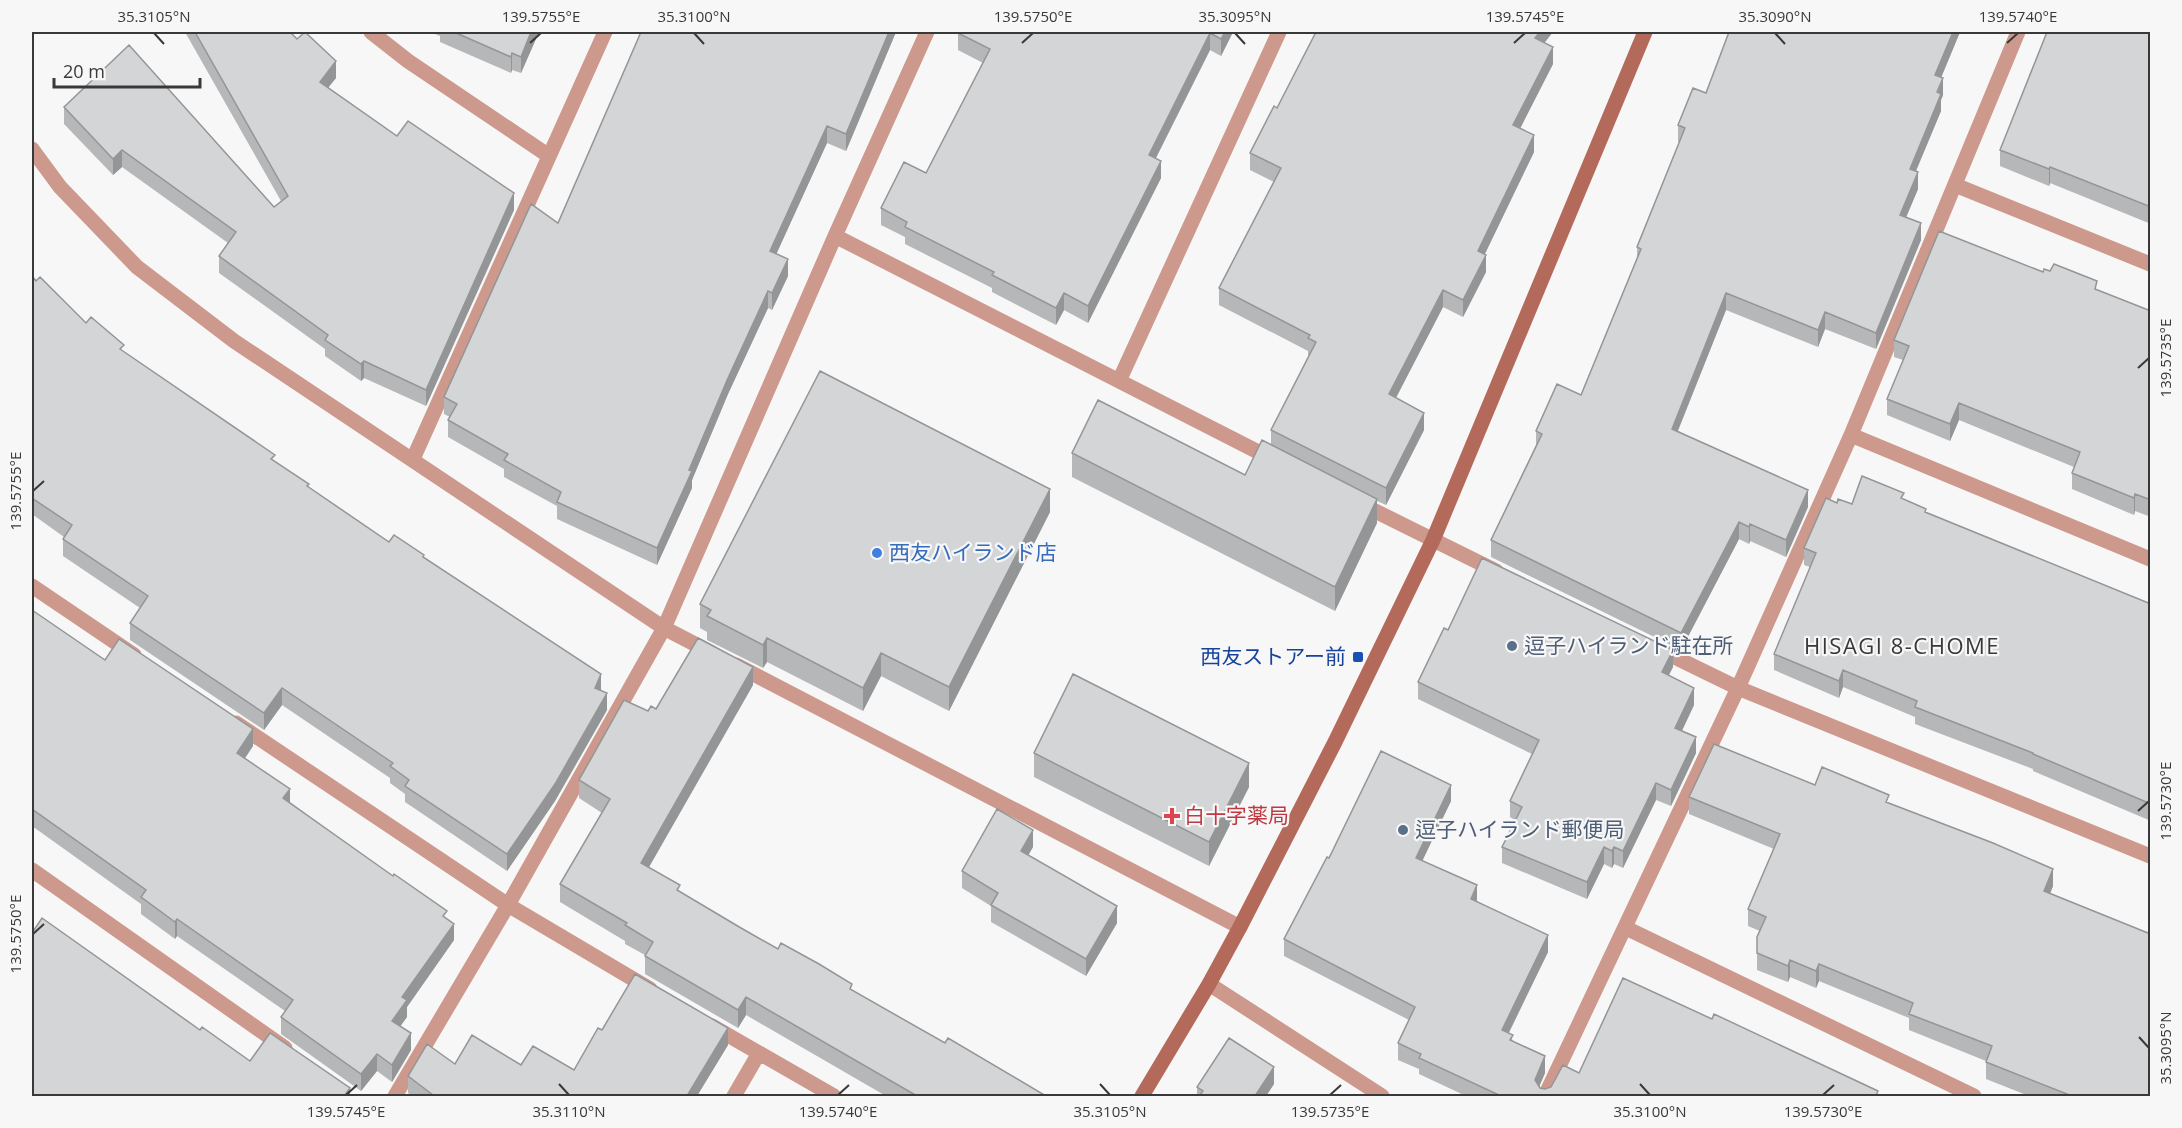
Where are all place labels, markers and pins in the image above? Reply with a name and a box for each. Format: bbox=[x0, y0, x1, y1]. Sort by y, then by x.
place label: 西友ハイランド店 bbox=[889, 538, 1057, 566]
marker: 西友ハイランド店 bbox=[870, 546, 884, 560]
place label: 逗子ハイランド駐在所 bbox=[1524, 631, 1734, 659]
marker: 逗子ハイランド駐在所 bbox=[1505, 639, 1519, 653]
place label: 西友ストアー前 bbox=[1200, 642, 1346, 670]
marker: 西友ストアー前 bbox=[1351, 650, 1365, 664]
place label: 白十字薬局 bbox=[1184, 801, 1289, 829]
marker: 白十字薬局 bbox=[1165, 809, 1179, 823]
place label: 逗子ハイランド郵便局 bbox=[1415, 815, 1625, 843]
marker: 逗子ハイランド郵便局 bbox=[1396, 823, 1410, 837]

